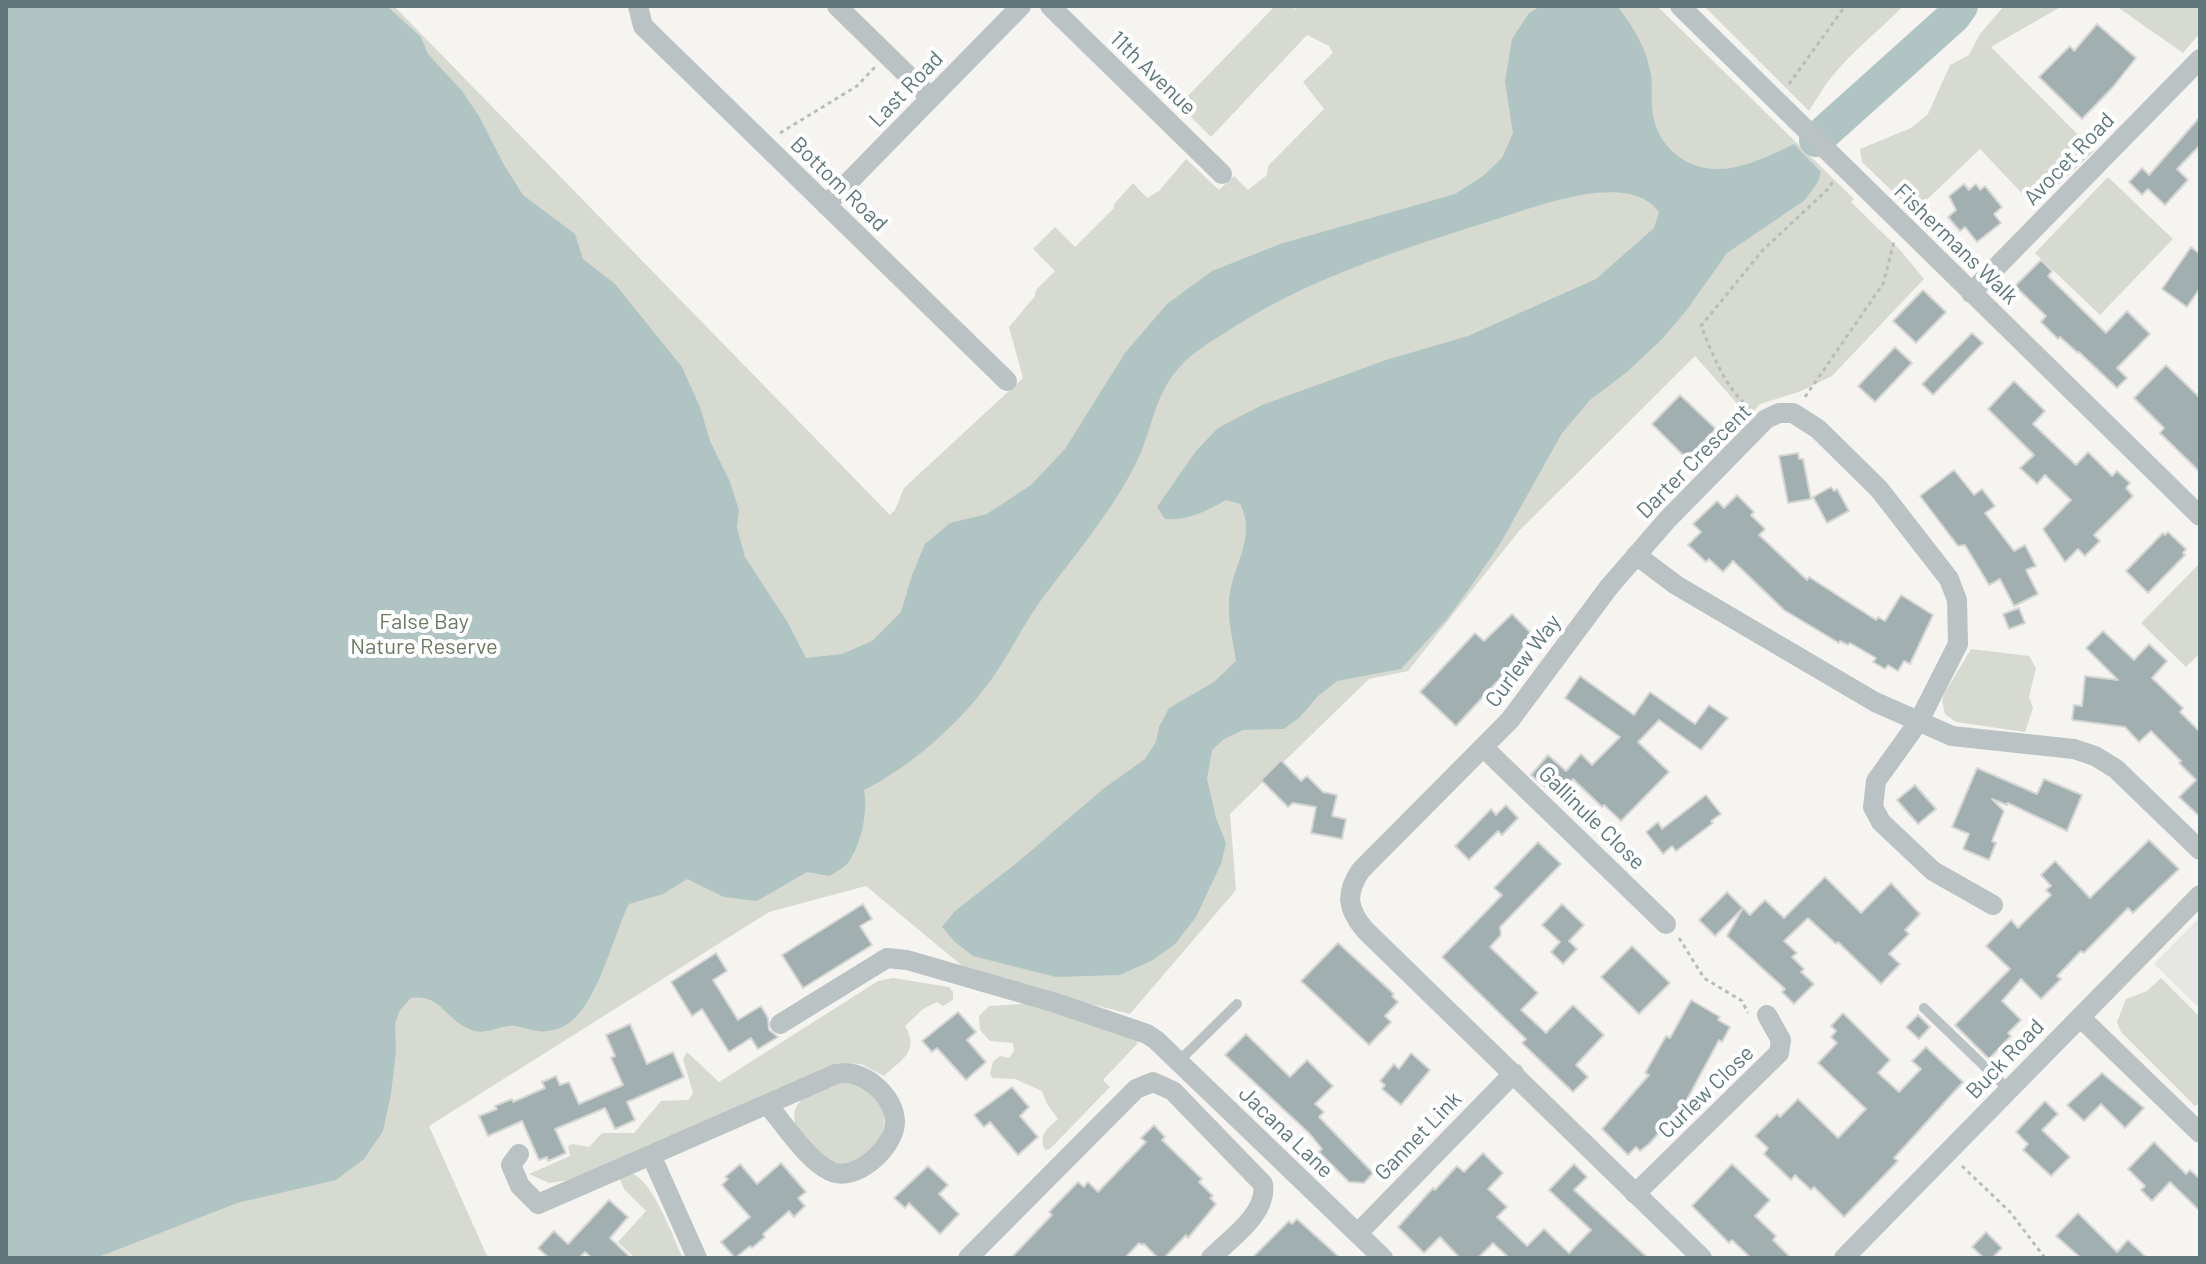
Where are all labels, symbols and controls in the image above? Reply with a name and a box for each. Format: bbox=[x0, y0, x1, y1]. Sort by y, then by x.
street label: 11th Avenue bbox=[1104, 25, 1202, 121]
street label: Last Road bbox=[863, 46, 949, 132]
street label: Avocet Road bbox=[2018, 107, 2120, 211]
street label: Bottom Road bbox=[785, 131, 893, 237]
street label: Fishermans Walk bbox=[1889, 178, 2023, 310]
street label: Darter Crescent bbox=[1631, 398, 1757, 524]
park label: False Bay Nature Reserve bbox=[350, 609, 498, 660]
street label: Curlew Way bbox=[1480, 609, 1566, 713]
street label: Gallinule Close bbox=[1533, 761, 1651, 875]
street label: Buck Road bbox=[1961, 1014, 2049, 1104]
street label: Curlew Close bbox=[1653, 1040, 1759, 1144]
street label: Jacana Lane bbox=[1233, 1080, 1339, 1184]
street label: Gannet Link bbox=[1369, 1086, 1467, 1186]

